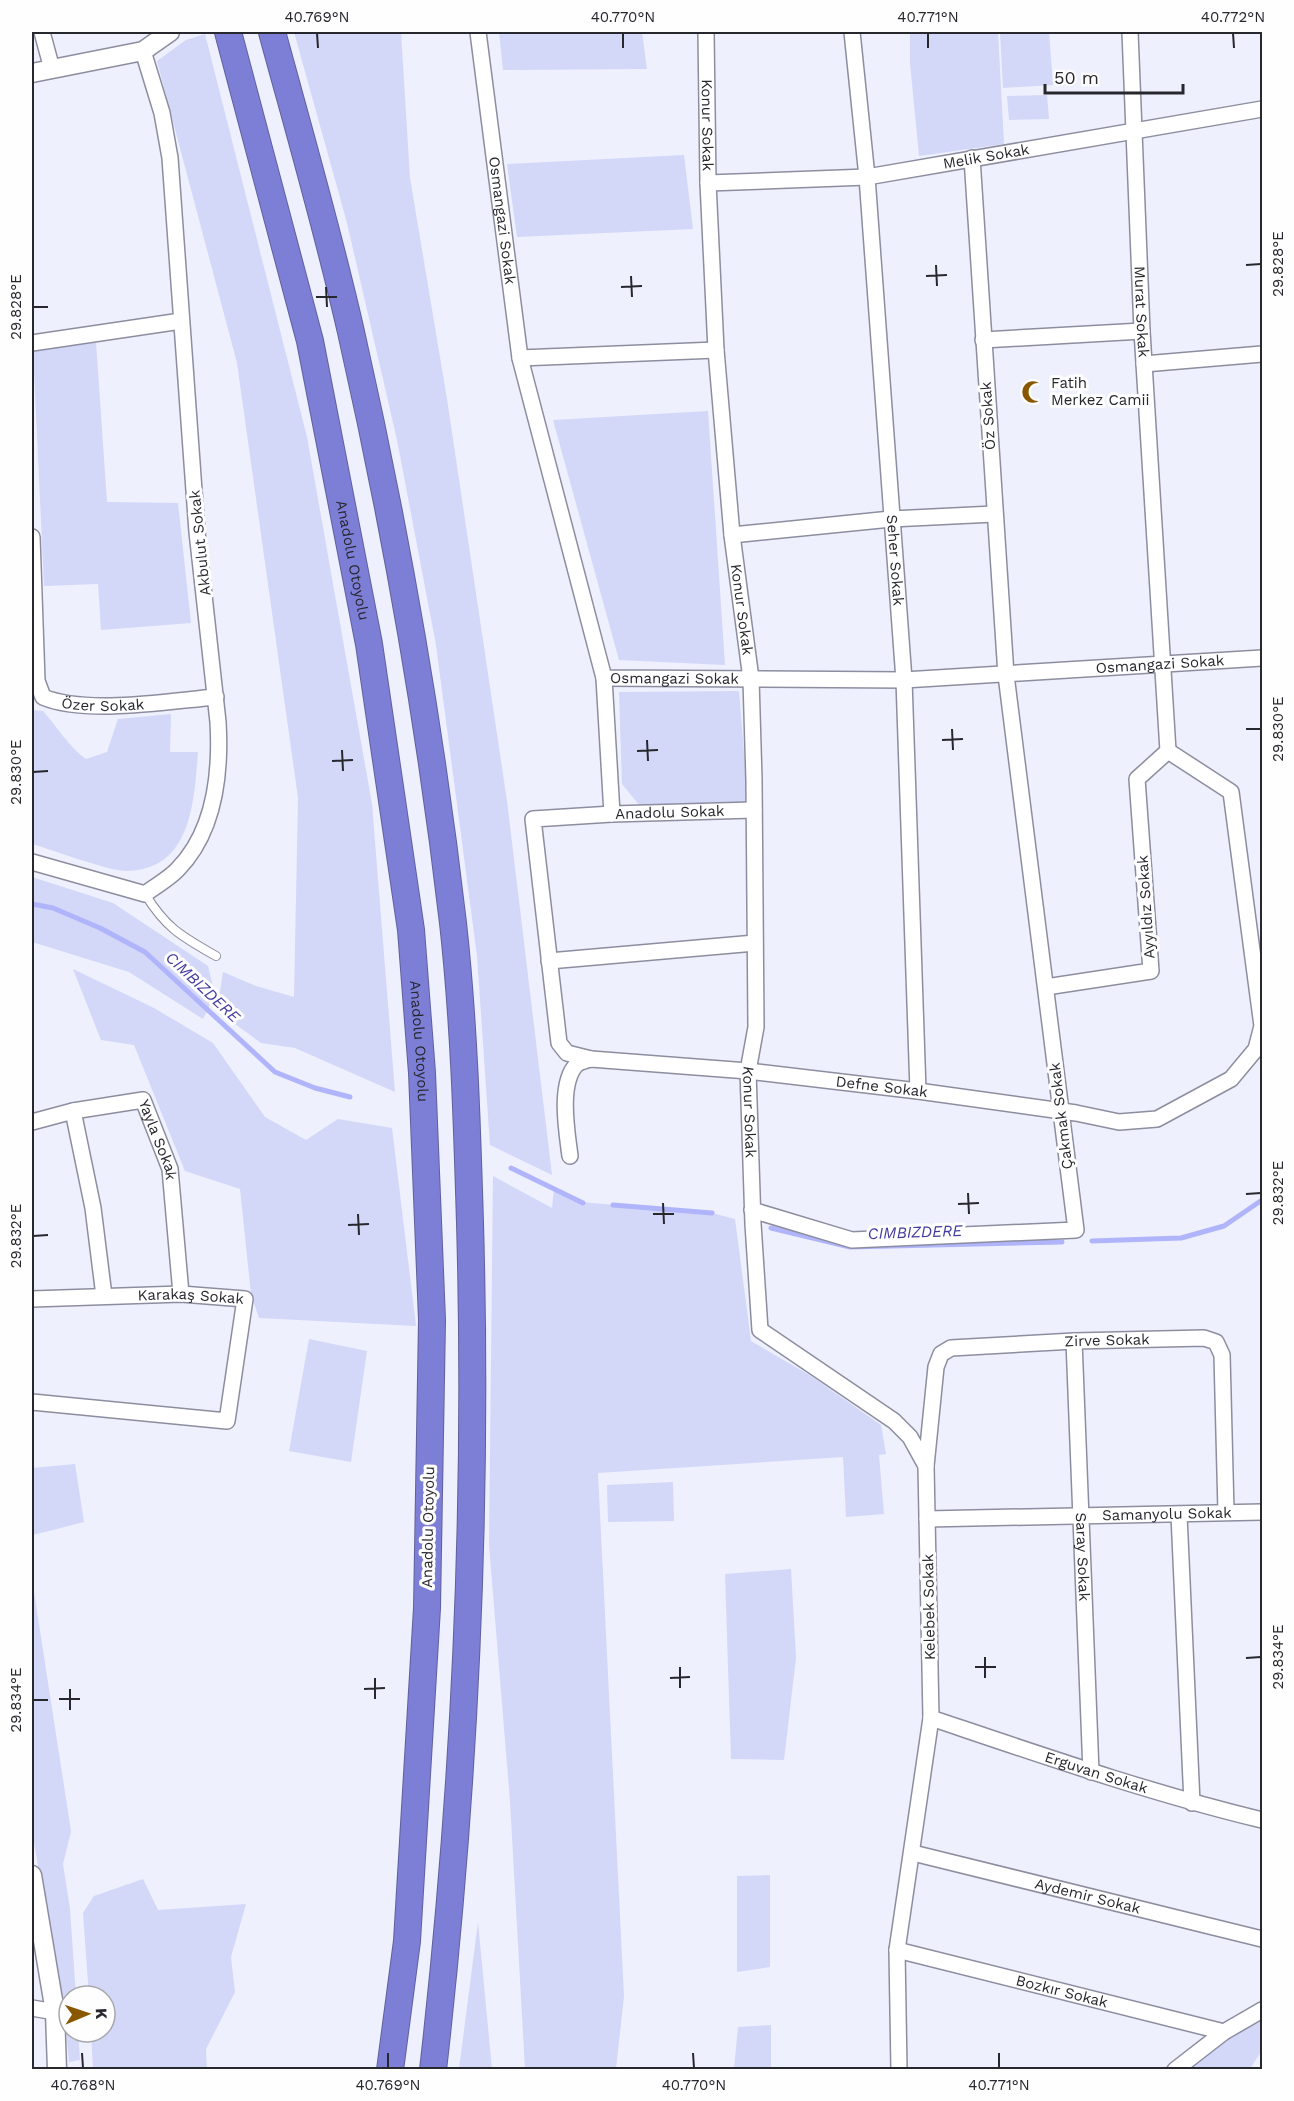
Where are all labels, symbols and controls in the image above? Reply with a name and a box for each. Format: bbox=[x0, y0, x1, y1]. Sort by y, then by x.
text: 40.769°N bbox=[284, 8, 350, 26]
text: 40.770°N bbox=[591, 8, 655, 26]
text: 40.771°N bbox=[897, 8, 959, 26]
text: 40.772°N bbox=[1201, 8, 1265, 26]
scale bar bbox=[1045, 57, 1183, 95]
text: 50 m bbox=[1054, 67, 1099, 88]
street label: Konur Sokak bbox=[698, 79, 717, 171]
street label: Melik Sokak bbox=[942, 140, 1031, 173]
street label: Osmangazi Sokak bbox=[485, 155, 519, 286]
text: 29.828°E bbox=[1269, 231, 1287, 297]
street label: Murat Sokak bbox=[1130, 266, 1153, 359]
text: 29.828°E bbox=[7, 274, 25, 340]
place label: Fatih Merkez Camii bbox=[1051, 374, 1150, 409]
mosque icon: Fatih Merkez Camii bbox=[1020, 379, 1046, 405]
street label: Öz Sokak bbox=[977, 381, 999, 451]
street label: Akbulut Sokak bbox=[185, 489, 215, 597]
street label: Anadolu Otoyolu bbox=[332, 499, 373, 622]
street label: Seher Sokak bbox=[883, 514, 908, 607]
street label: Konur Sokak bbox=[727, 563, 757, 657]
street label: Osmangazi Sokak bbox=[1095, 651, 1225, 677]
street label: Osmangazi Sokak bbox=[610, 669, 739, 688]
street label: Özer Sokak bbox=[60, 694, 145, 715]
text: 29.830°E bbox=[1269, 696, 1287, 762]
text: 29.830°E bbox=[7, 739, 25, 805]
street label: Anadolu Sokak bbox=[615, 802, 725, 823]
street label: Ayyıldız Sokak bbox=[1133, 854, 1159, 959]
water label: CIMBIZDERE bbox=[162, 948, 245, 1027]
street label: Anadolu Otoyolu bbox=[406, 980, 432, 1102]
street label: Çakmak Sokak bbox=[1045, 1061, 1076, 1170]
street label: Konur Sokak bbox=[738, 1065, 760, 1159]
street label: Defne Sokak bbox=[835, 1072, 929, 1101]
street label: Yayla Sokak bbox=[135, 1097, 180, 1181]
text: 29.832°E bbox=[1269, 1161, 1287, 1225]
text: 29.832°E bbox=[7, 1204, 25, 1268]
water label: CIMBIZDERE bbox=[867, 1221, 964, 1243]
street label: Karakaş Sokak bbox=[137, 1285, 245, 1308]
street label: Zirve Sokak bbox=[1064, 1330, 1150, 1351]
street label: Anadolu Otoyolu bbox=[418, 1466, 438, 1588]
street label: Samanyolu Sokak bbox=[1102, 1504, 1232, 1524]
street label: Saray Sokak bbox=[1072, 1512, 1093, 1602]
street label: Kelebek Sokak bbox=[919, 1553, 939, 1660]
text: 29.834°E bbox=[1269, 1624, 1287, 1690]
text: 29.834°E bbox=[7, 1667, 25, 1733]
street label: Erguvan Sokak bbox=[1042, 1748, 1150, 1797]
street label: Aydemir Sokak bbox=[1033, 1874, 1143, 1918]
street label: Bozkır Sokak bbox=[1014, 1971, 1110, 2012]
north arrow bbox=[57, 1984, 117, 2044]
text: K bbox=[92, 2008, 111, 2019]
text: 40.768°N bbox=[50, 2076, 116, 2094]
text: 40.769°N bbox=[355, 2076, 421, 2094]
text: 40.770°N bbox=[662, 2076, 726, 2094]
text: 40.771°N bbox=[968, 2076, 1030, 2094]

